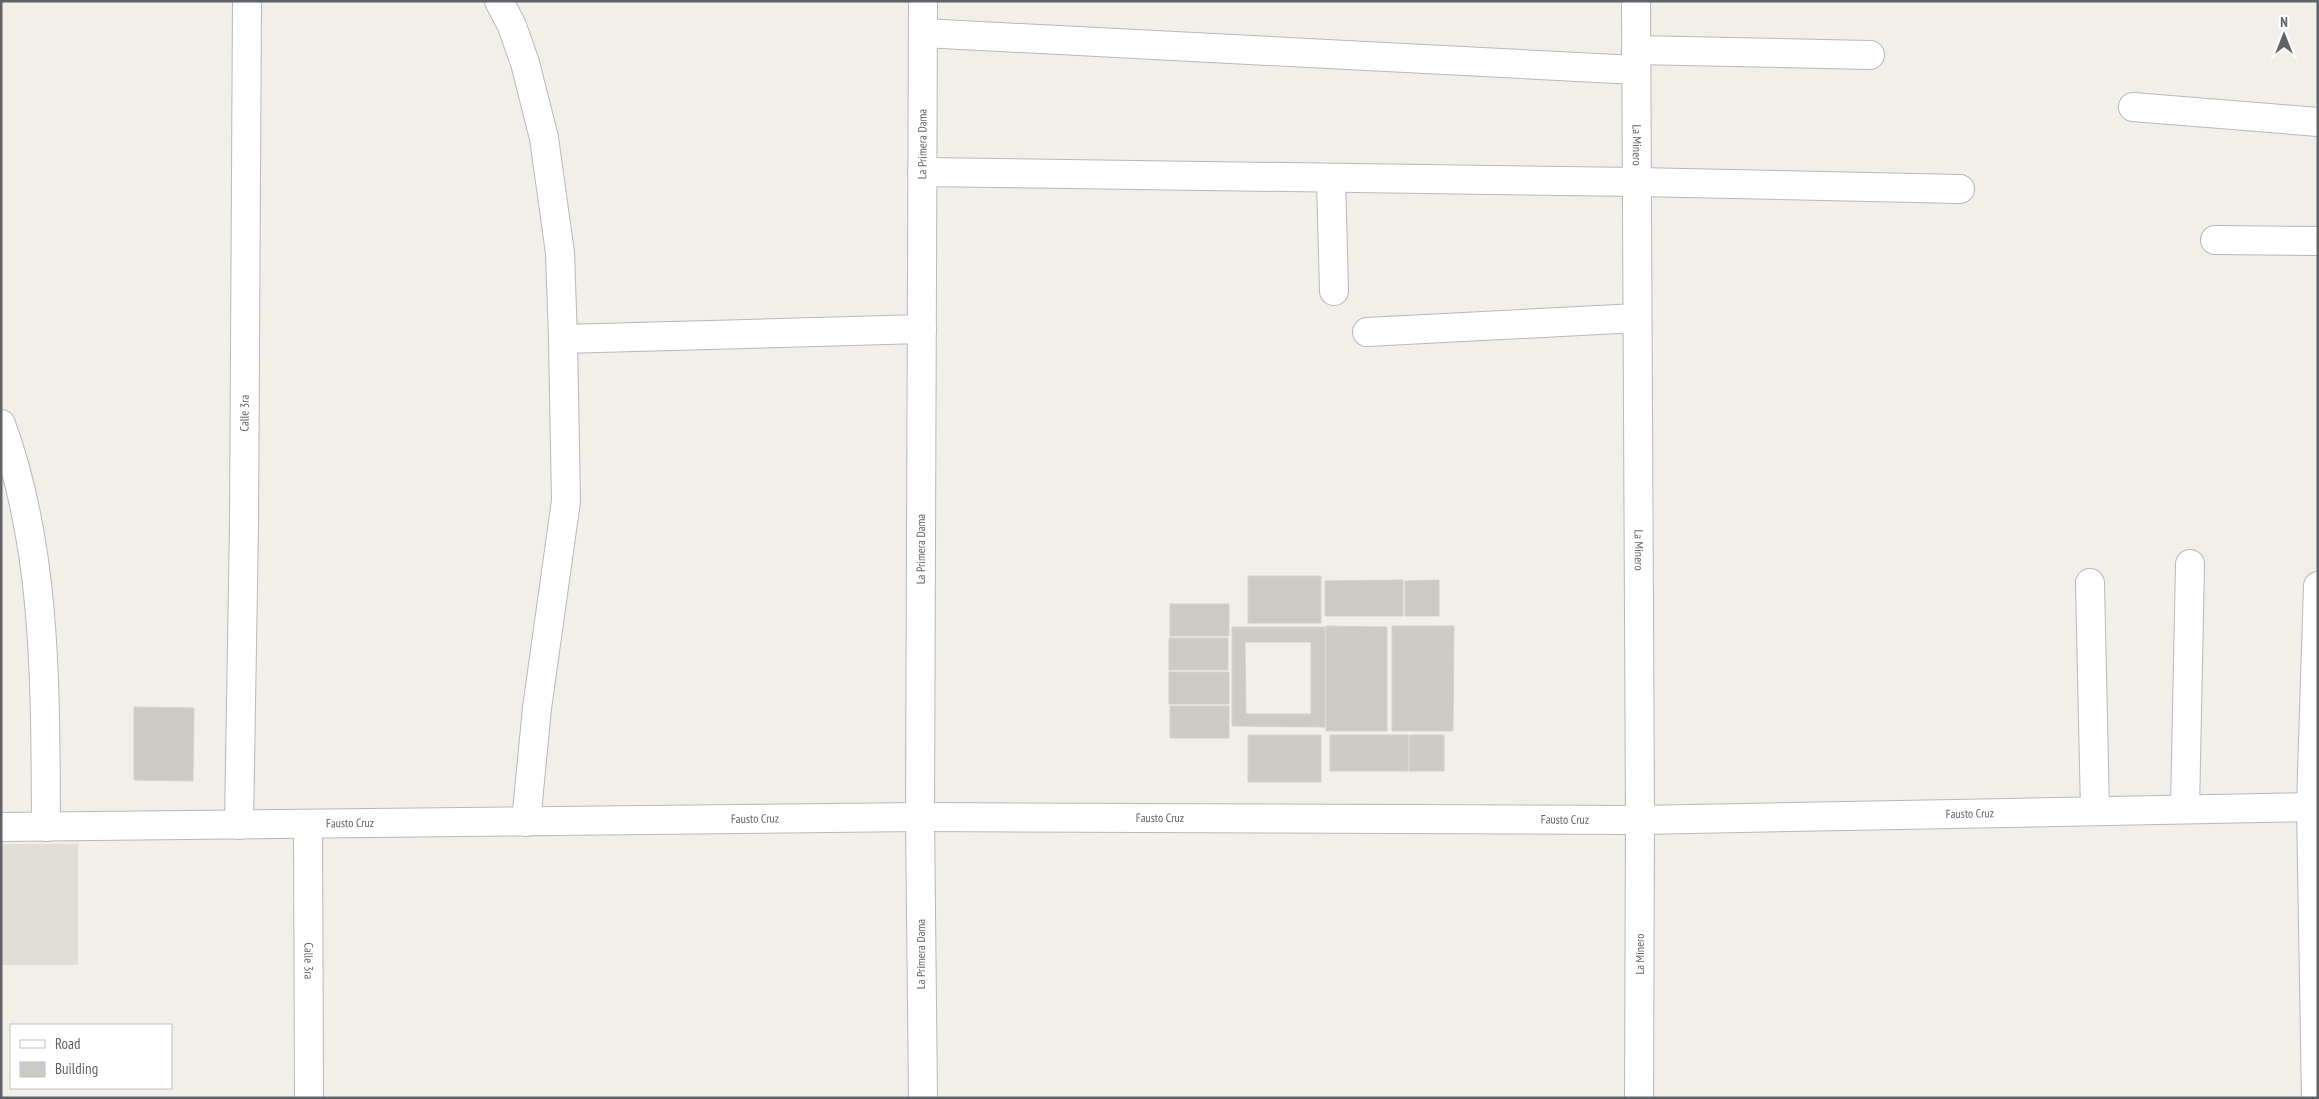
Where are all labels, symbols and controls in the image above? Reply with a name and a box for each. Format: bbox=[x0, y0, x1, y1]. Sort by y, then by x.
north arrow bbox=[2259, 10, 2309, 60]
text: N bbox=[2280, 13, 2288, 31]
street label: La Primera Dama bbox=[914, 109, 930, 179]
street label: La Minero bbox=[1630, 124, 1645, 166]
street label: Calle 3ra bbox=[237, 394, 252, 431]
street label: La Primera Dama bbox=[913, 514, 928, 584]
street label: La Minero bbox=[1632, 529, 1647, 571]
street label: Fausto Cruz bbox=[1946, 805, 1994, 821]
street label: Fausto Cruz bbox=[1136, 810, 1184, 825]
street label: Fausto Cruz bbox=[731, 811, 779, 826]
street label: Fausto Cruz bbox=[1541, 812, 1589, 827]
street label: Fausto Cruz bbox=[326, 815, 374, 830]
street label: La Primera Dama bbox=[913, 919, 928, 989]
street label: La Minero bbox=[1632, 933, 1647, 975]
street label: Calle 3ra bbox=[301, 943, 317, 980]
legend bbox=[10, 1024, 172, 1089]
text: Road bbox=[55, 1034, 81, 1053]
text: Building bbox=[55, 1059, 98, 1078]

